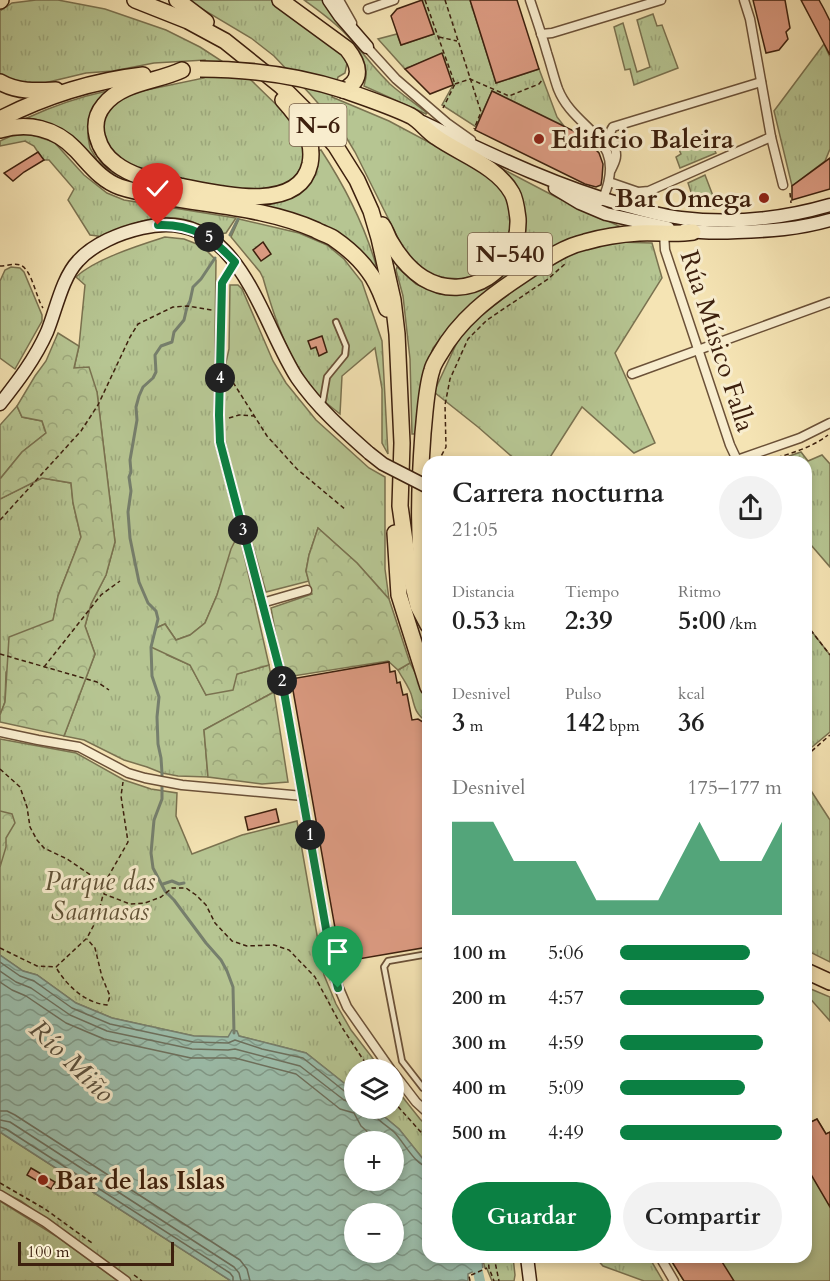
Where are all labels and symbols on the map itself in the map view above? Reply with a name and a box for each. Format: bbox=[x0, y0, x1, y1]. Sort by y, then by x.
road number: N-6 bbox=[290, 104, 346, 146]
place label: Edificio Baleira bbox=[551, 122, 734, 157]
marker: Edificio Baleira bbox=[532, 132, 546, 146]
pin bbox=[132, 163, 183, 225]
place label: Bar Omega bbox=[615, 181, 752, 216]
marker: Bar Omega bbox=[757, 191, 771, 205]
pin: 5 bbox=[194, 222, 224, 252]
road number: N-540 bbox=[468, 233, 552, 275]
street label: Rúa Músico Falla bbox=[672, 246, 763, 436]
pin: 4 bbox=[205, 363, 235, 393]
pin: 3 bbox=[228, 515, 258, 545]
pin: 2 bbox=[267, 666, 297, 696]
pin: 1 bbox=[295, 820, 325, 850]
park label: Parque das Saamasas bbox=[45, 864, 155, 929]
pin bbox=[312, 926, 363, 988]
water label: Río Miño bbox=[21, 1012, 123, 1112]
place label: Bar de las Islas bbox=[55, 1163, 225, 1198]
marker: Bar de las Islas bbox=[36, 1173, 50, 1187]
scale bar bbox=[18, 1239, 174, 1266]

